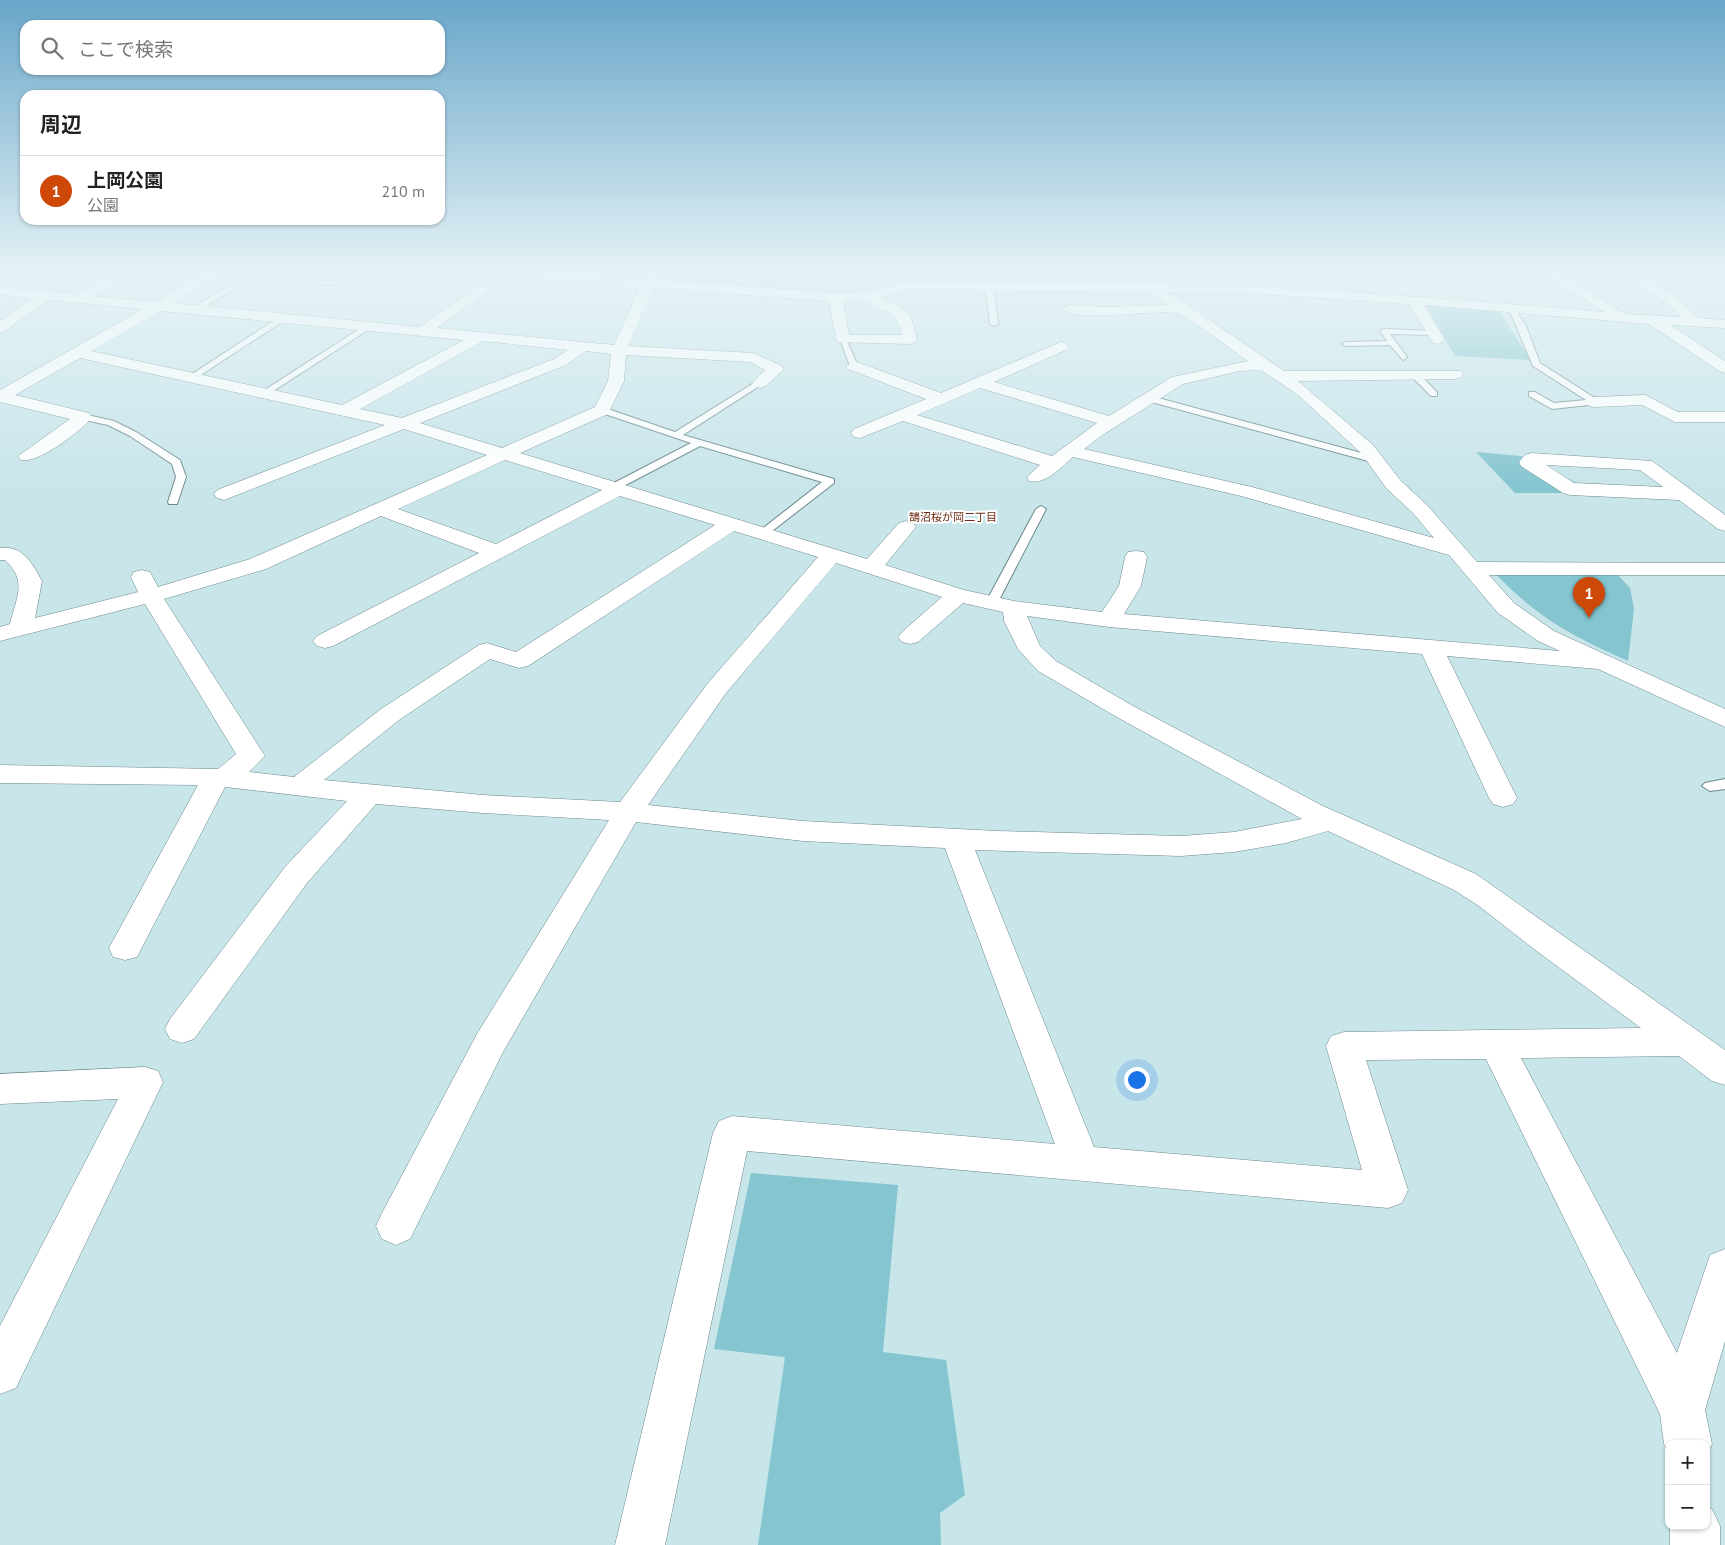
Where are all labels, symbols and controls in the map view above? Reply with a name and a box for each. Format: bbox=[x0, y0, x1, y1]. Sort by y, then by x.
search box bbox=[20, 20, 445, 75]
icon: search bbox=[38, 34, 66, 62]
text: ここで検索 bbox=[78, 37, 173, 61]
text: 周辺 bbox=[40, 111, 82, 138]
text: 上岡公園 bbox=[87, 168, 163, 192]
text: 1 bbox=[51, 181, 61, 201]
text: 210 m bbox=[382, 181, 425, 201]
text: 公園 bbox=[87, 195, 119, 215]
district label: 鵠沼桜が岡二丁目 bbox=[909, 510, 997, 524]
pin: 1 bbox=[1573, 577, 1605, 618]
your location bbox=[1124, 1067, 1150, 1093]
map controls bbox=[1665, 1440, 1710, 1530]
button: + bbox=[1665, 1440, 1710, 1485]
button: − bbox=[1665, 1485, 1710, 1530]

